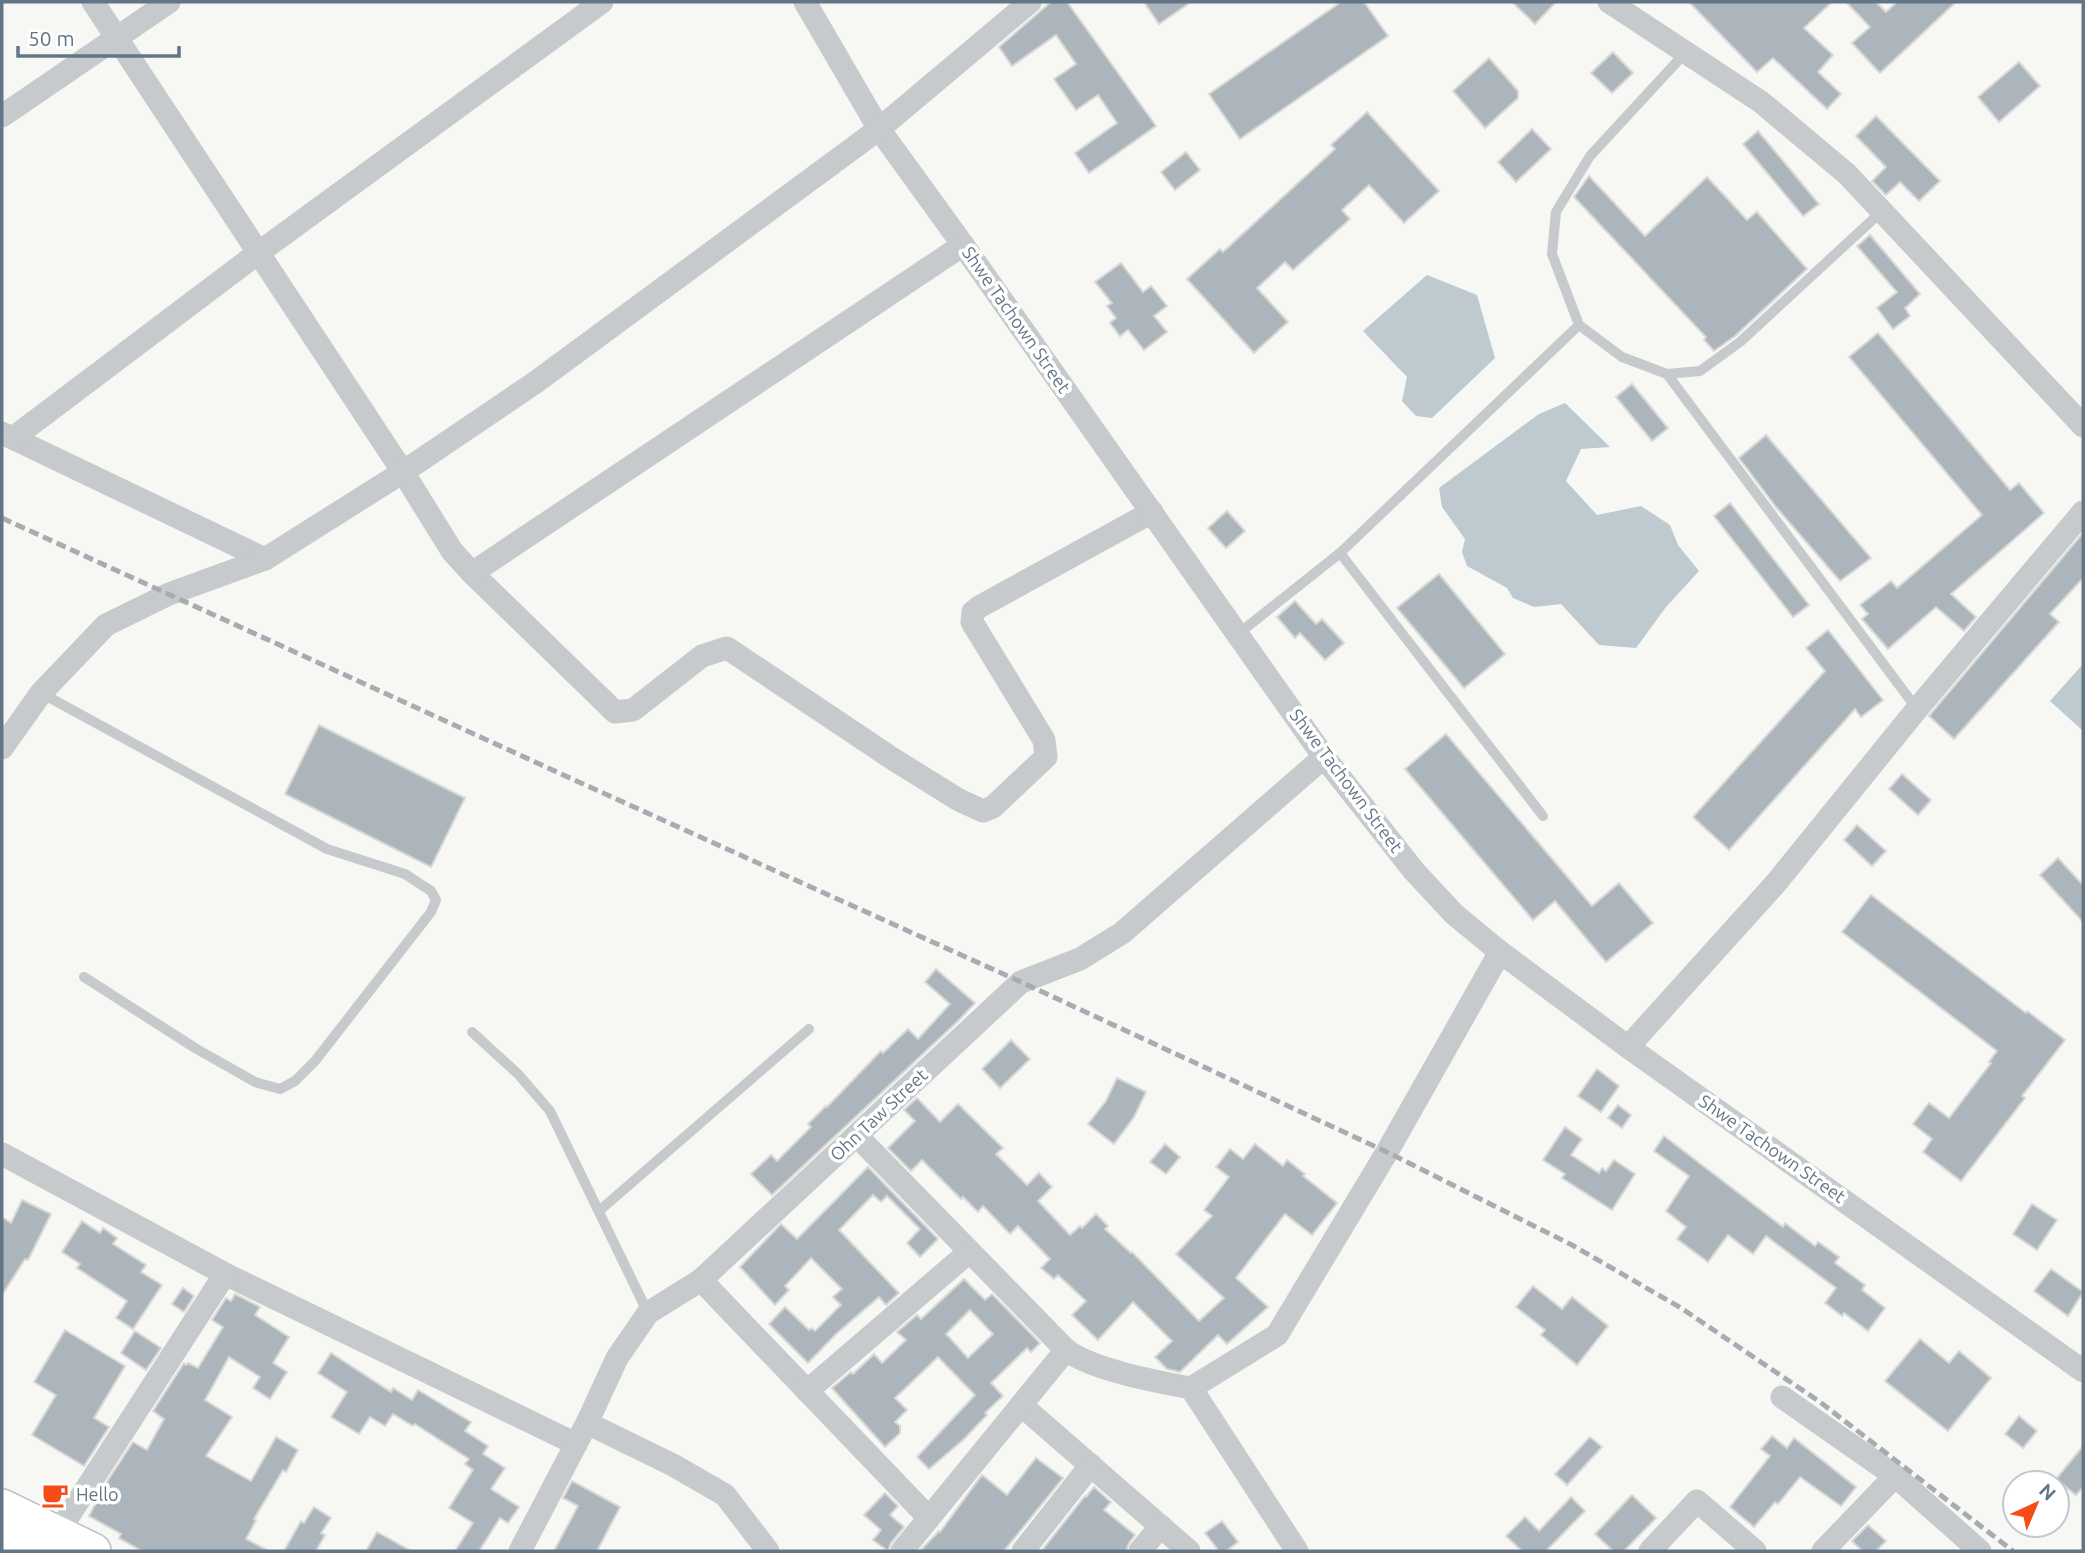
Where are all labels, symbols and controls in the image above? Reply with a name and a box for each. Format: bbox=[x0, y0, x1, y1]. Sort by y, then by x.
scale bar bbox=[18, 14, 178, 58]
text: 50 m bbox=[28, 26, 75, 50]
street label: Shwe Tachown Street bbox=[959, 242, 1075, 396]
street label: Shwe Tachown Street bbox=[1286, 705, 1407, 856]
street label: Ohn Taw Street bbox=[826, 1064, 931, 1164]
street label: Shwe Tachown Street bbox=[1696, 1090, 1850, 1206]
north arrow bbox=[2001, 1469, 2071, 1539]
text: N bbox=[2035, 1479, 2061, 1505]
cafe icon: Hello bbox=[40, 1480, 70, 1510]
place label: Hello bbox=[76, 1484, 118, 1504]

